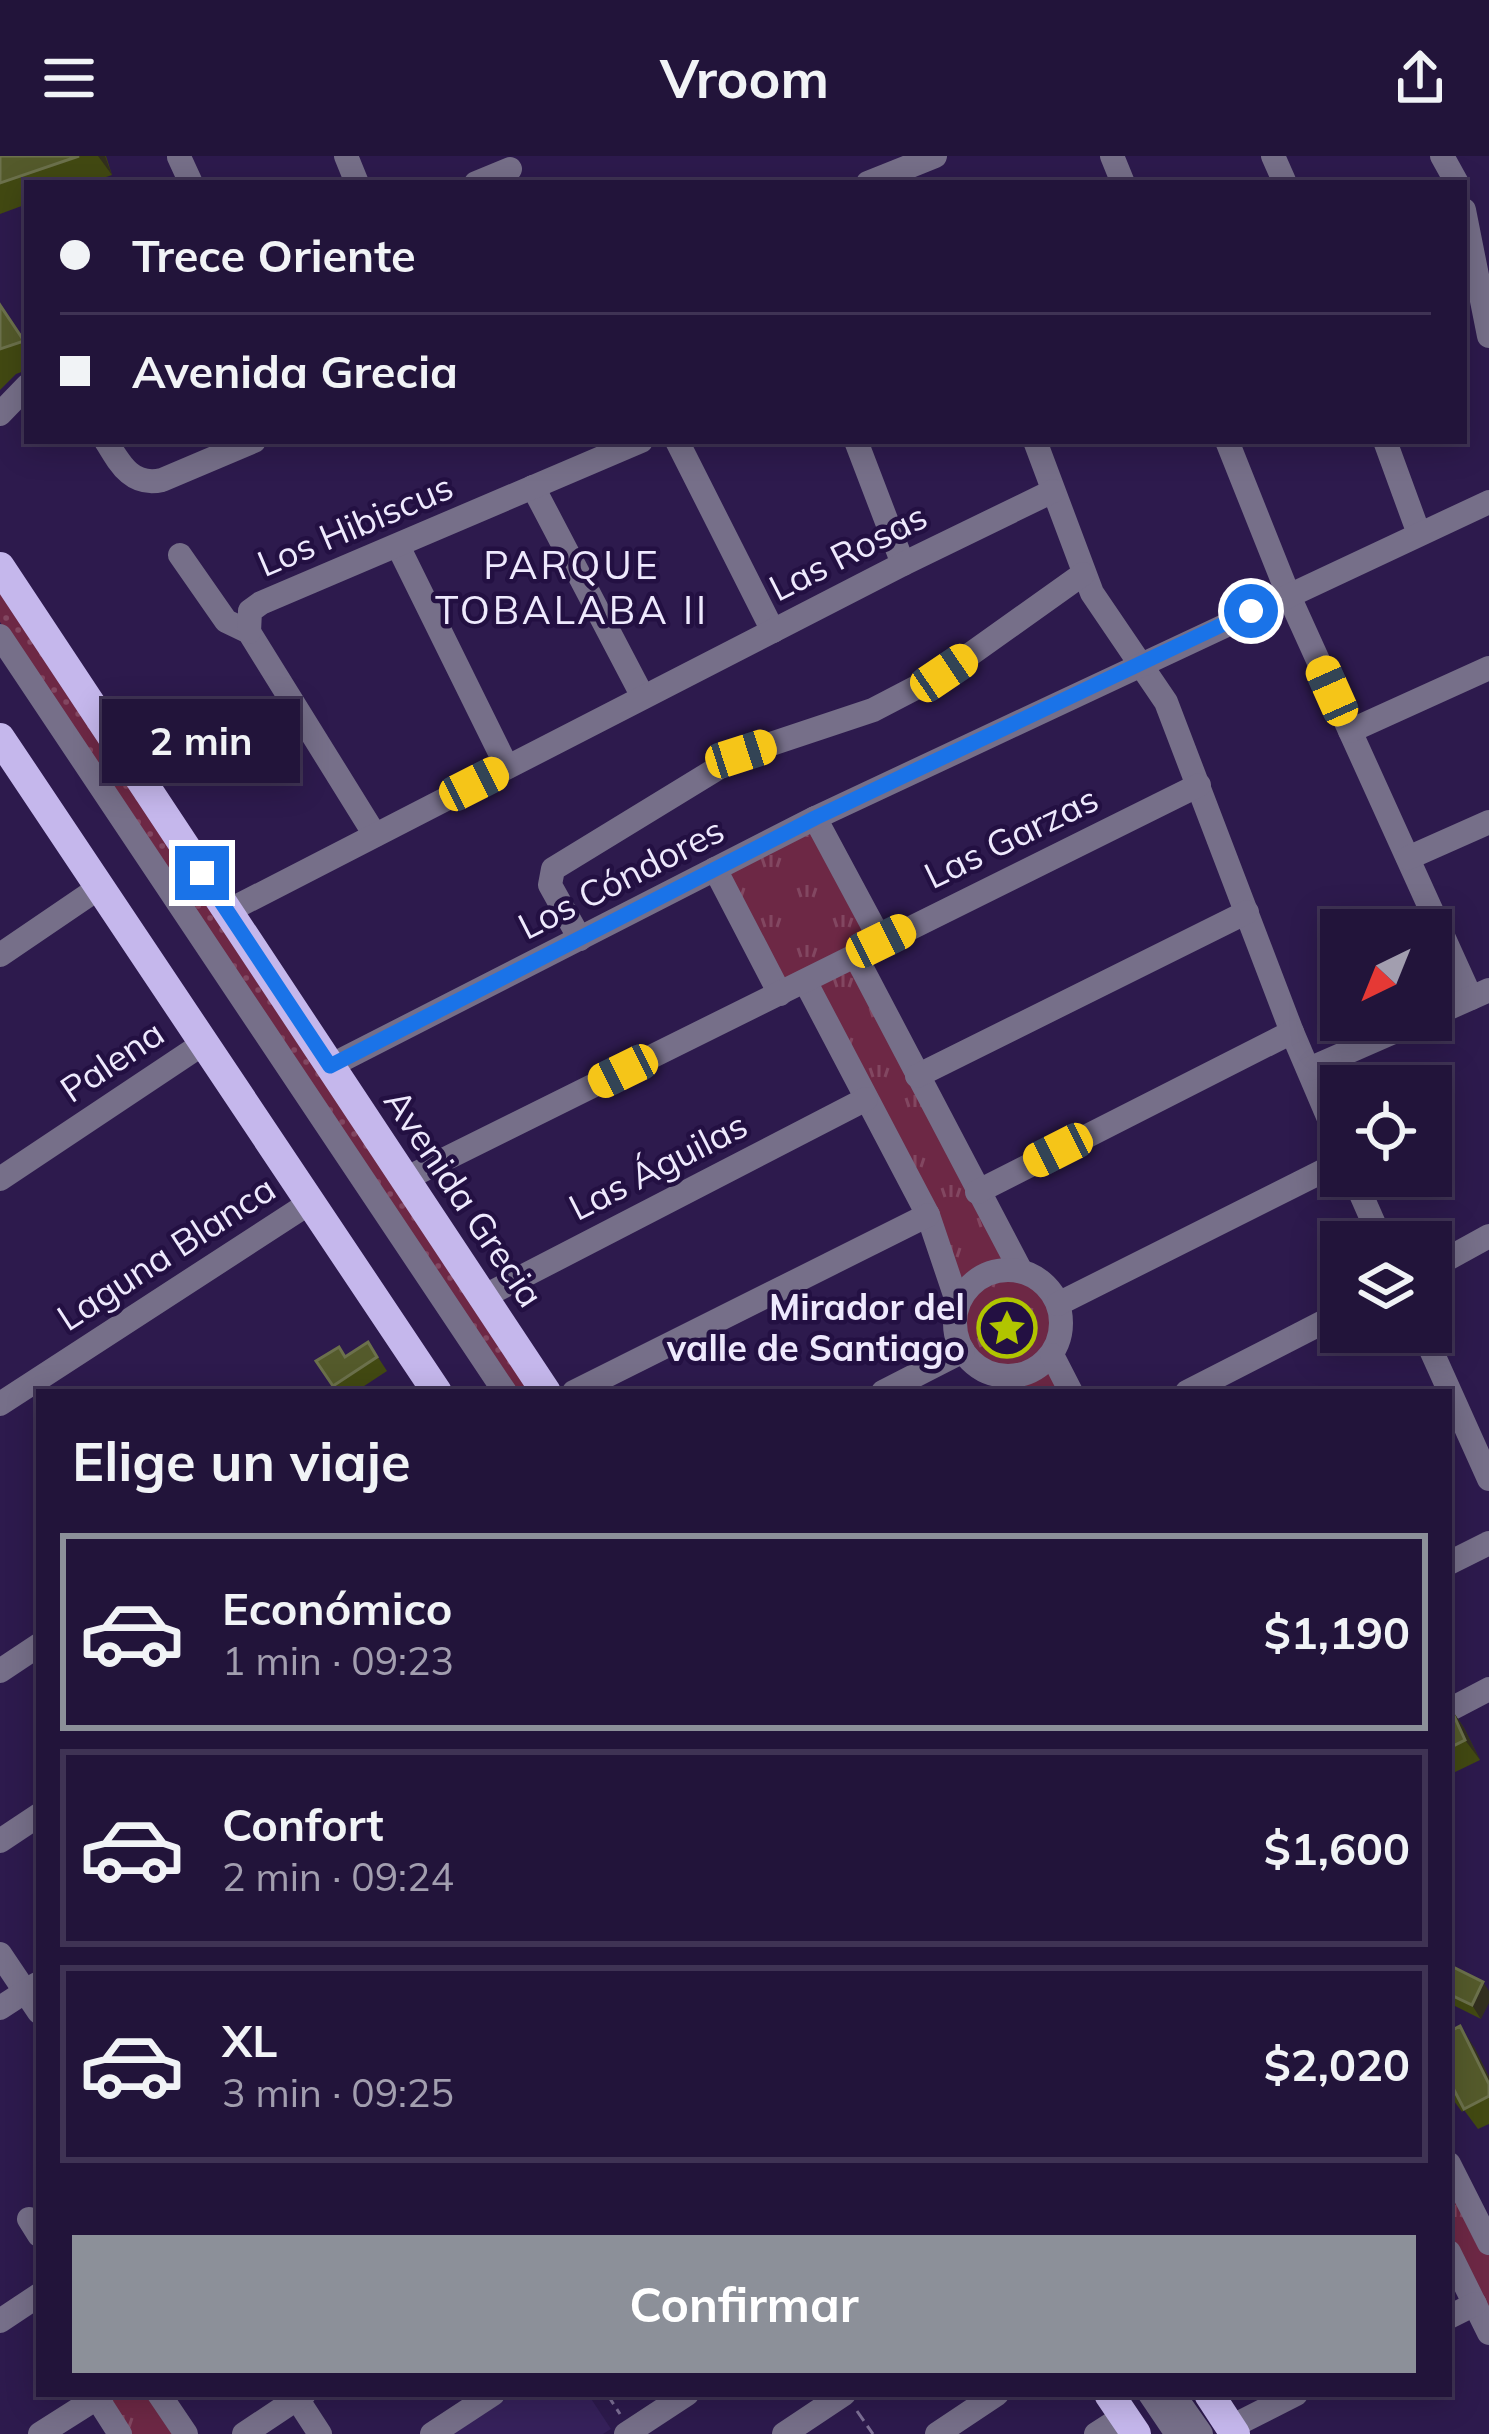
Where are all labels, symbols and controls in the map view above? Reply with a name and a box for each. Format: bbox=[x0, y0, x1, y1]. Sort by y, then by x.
text: Vroom bbox=[660, 44, 829, 112]
icon: menu bbox=[36, 45, 102, 111]
icon: share bbox=[1387, 45, 1453, 111]
text: Trece Oriente bbox=[132, 227, 416, 283]
text: Avenida Grecia bbox=[132, 343, 458, 399]
street label: Los Hibiscus bbox=[250, 463, 459, 586]
street label: Las Rosas bbox=[761, 493, 934, 610]
district label: PARQUE TOBALABA II bbox=[435, 540, 709, 634]
route start bbox=[1224, 584, 1278, 638]
car bbox=[904, 638, 984, 708]
car bbox=[1301, 651, 1363, 731]
callout: 2 min bbox=[103, 699, 301, 783]
text: 2 min bbox=[150, 716, 252, 765]
car bbox=[701, 726, 781, 782]
car bbox=[434, 752, 514, 816]
street label: Las Garzas bbox=[917, 775, 1105, 898]
street label: Los Cóndores bbox=[510, 807, 731, 949]
route end bbox=[175, 846, 229, 900]
car bbox=[841, 909, 921, 973]
north arrow bbox=[1320, 909, 1452, 1041]
map controls bbox=[1320, 909, 1452, 1353]
street label: Palena bbox=[51, 1010, 172, 1111]
car bbox=[583, 1039, 663, 1103]
button: locate bbox=[1320, 1065, 1452, 1197]
street label: Avenida Grecia bbox=[375, 1080, 554, 1315]
street label: Las Águilas bbox=[561, 1102, 754, 1230]
car bbox=[1018, 1118, 1098, 1182]
street label: Laguna Blanca bbox=[48, 1165, 283, 1340]
button: layers bbox=[1320, 1221, 1452, 1353]
place label: Mirador del valle de Santiago bbox=[666, 1284, 965, 1370]
place icon: Mirador del valle de Santiago bbox=[976, 1297, 1038, 1359]
text: Elige un viaje bbox=[72, 1427, 410, 1495]
icon: car bbox=[78, 1578, 186, 1686]
text: Económico bbox=[222, 1580, 452, 1636]
text: $1,190 bbox=[1264, 1604, 1410, 1660]
text: 1 min · 09:23 bbox=[222, 1636, 454, 1685]
icon: car bbox=[78, 1794, 186, 1902]
text: Confort bbox=[222, 1796, 384, 1852]
text: $1,600 bbox=[1264, 1820, 1410, 1876]
text: 2 min · 09:24 bbox=[222, 1852, 454, 1901]
icon: car bbox=[78, 2010, 186, 2118]
text: XL bbox=[222, 2012, 277, 2068]
text: $2,020 bbox=[1264, 2036, 1410, 2092]
text: 3 min · 09:25 bbox=[222, 2068, 454, 2117]
button: Confirmar bbox=[72, 2235, 1416, 2373]

